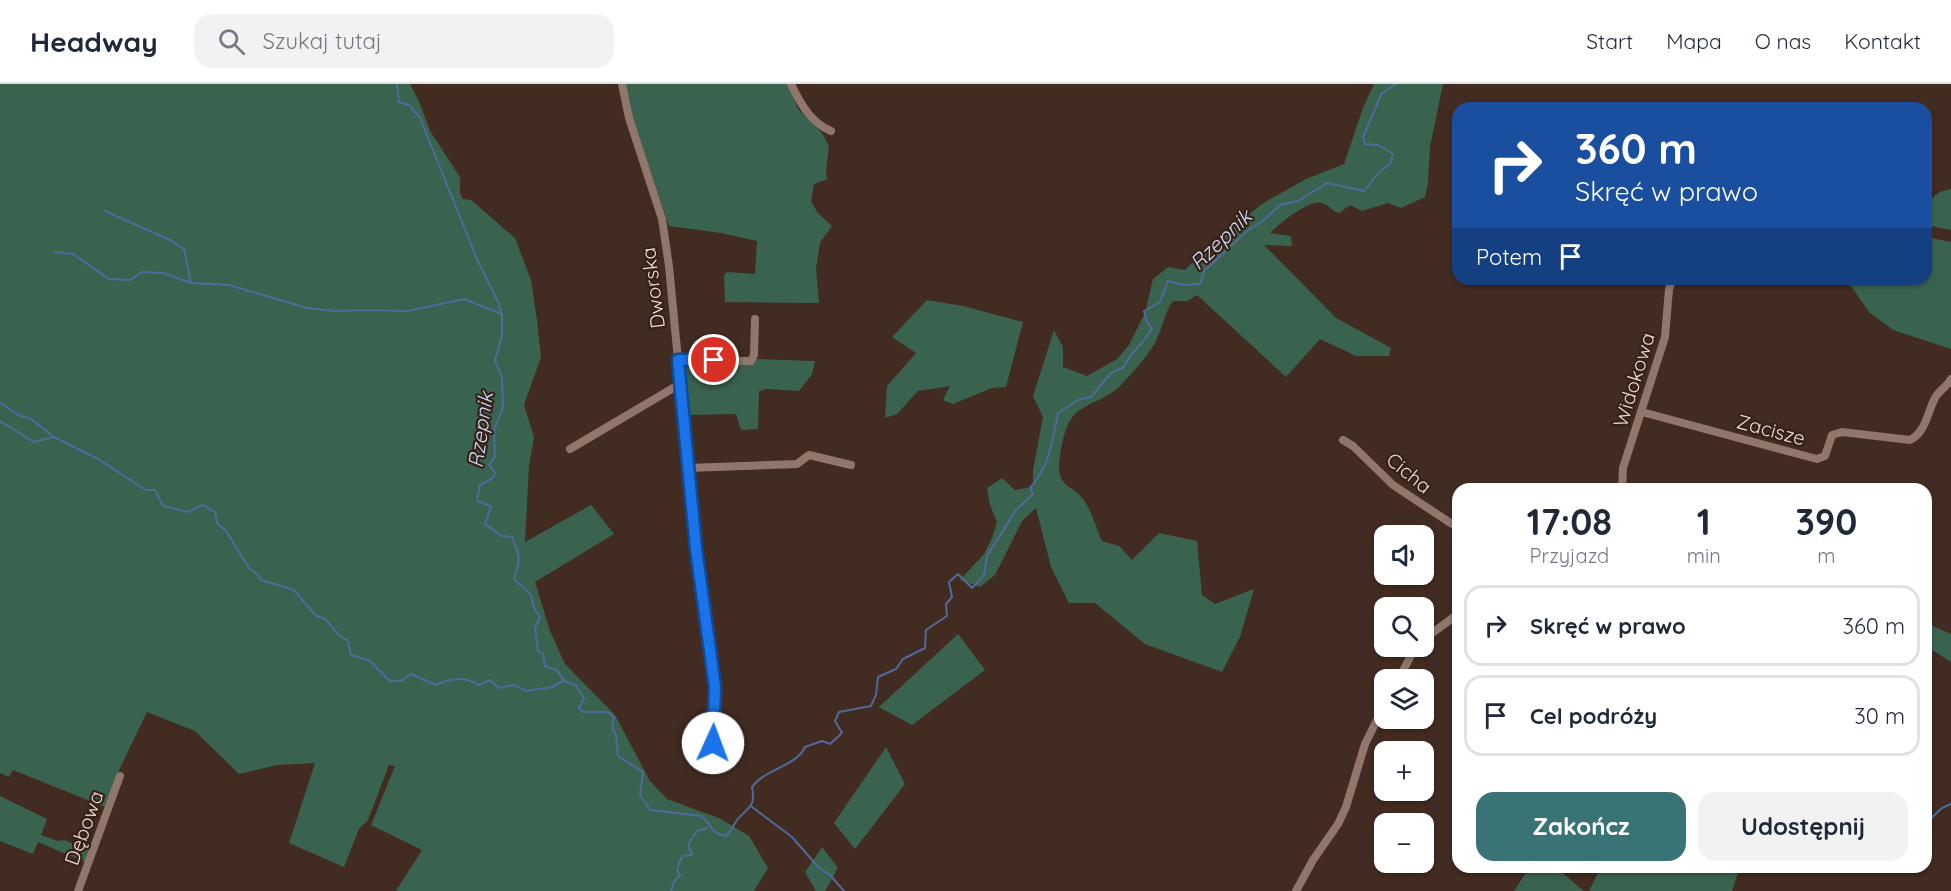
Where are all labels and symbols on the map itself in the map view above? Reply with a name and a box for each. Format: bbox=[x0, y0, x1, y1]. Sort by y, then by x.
water label: Rzepnik bbox=[1184, 202, 1258, 275]
street label: Dworska bbox=[635, 246, 670, 330]
street label: Widokowa bbox=[1607, 330, 1660, 430]
pin bbox=[688, 334, 739, 385]
water label: Rzepnik bbox=[462, 388, 498, 469]
street label: Zacisze bbox=[1734, 408, 1808, 451]
street label: Cicha bbox=[1382, 447, 1437, 498]
position arrow bbox=[681, 711, 745, 775]
street label: Dębowa bbox=[59, 787, 108, 868]

